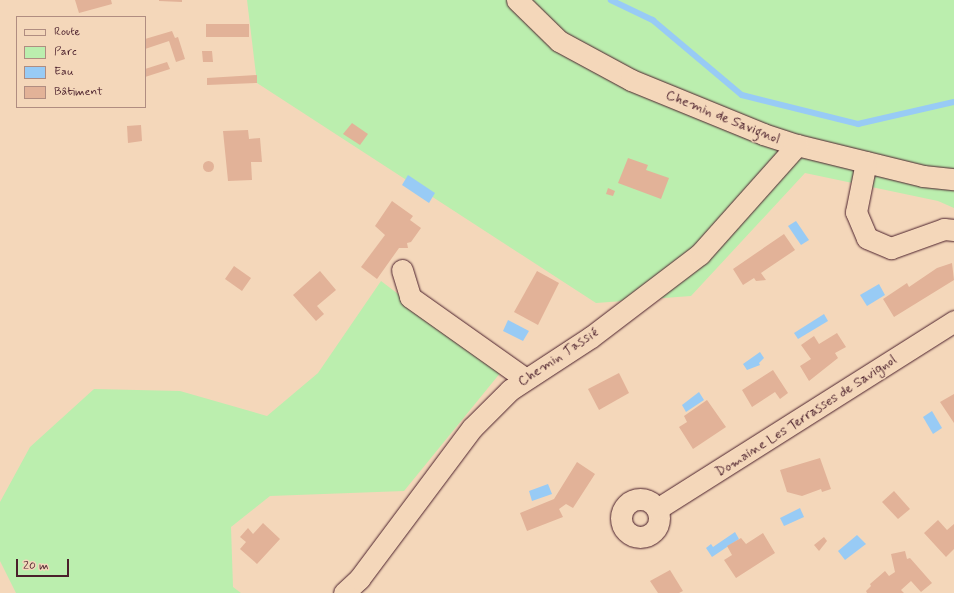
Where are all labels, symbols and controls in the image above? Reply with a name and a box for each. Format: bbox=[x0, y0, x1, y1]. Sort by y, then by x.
legend bbox=[16, 16, 146, 108]
text: Route bbox=[54, 24, 80, 40]
text: Parc bbox=[54, 44, 77, 60]
text: Eau bbox=[54, 64, 73, 80]
text: Bâtiment bbox=[54, 84, 103, 100]
street label: Chemin de Savignol bbox=[665, 87, 781, 147]
street label: Chemin Tassié bbox=[517, 325, 599, 389]
street label: Domaine Les Terrasses de Savignol bbox=[713, 352, 899, 480]
scale bar bbox=[18, 551, 71, 577]
text: 20 m bbox=[23, 558, 49, 574]

